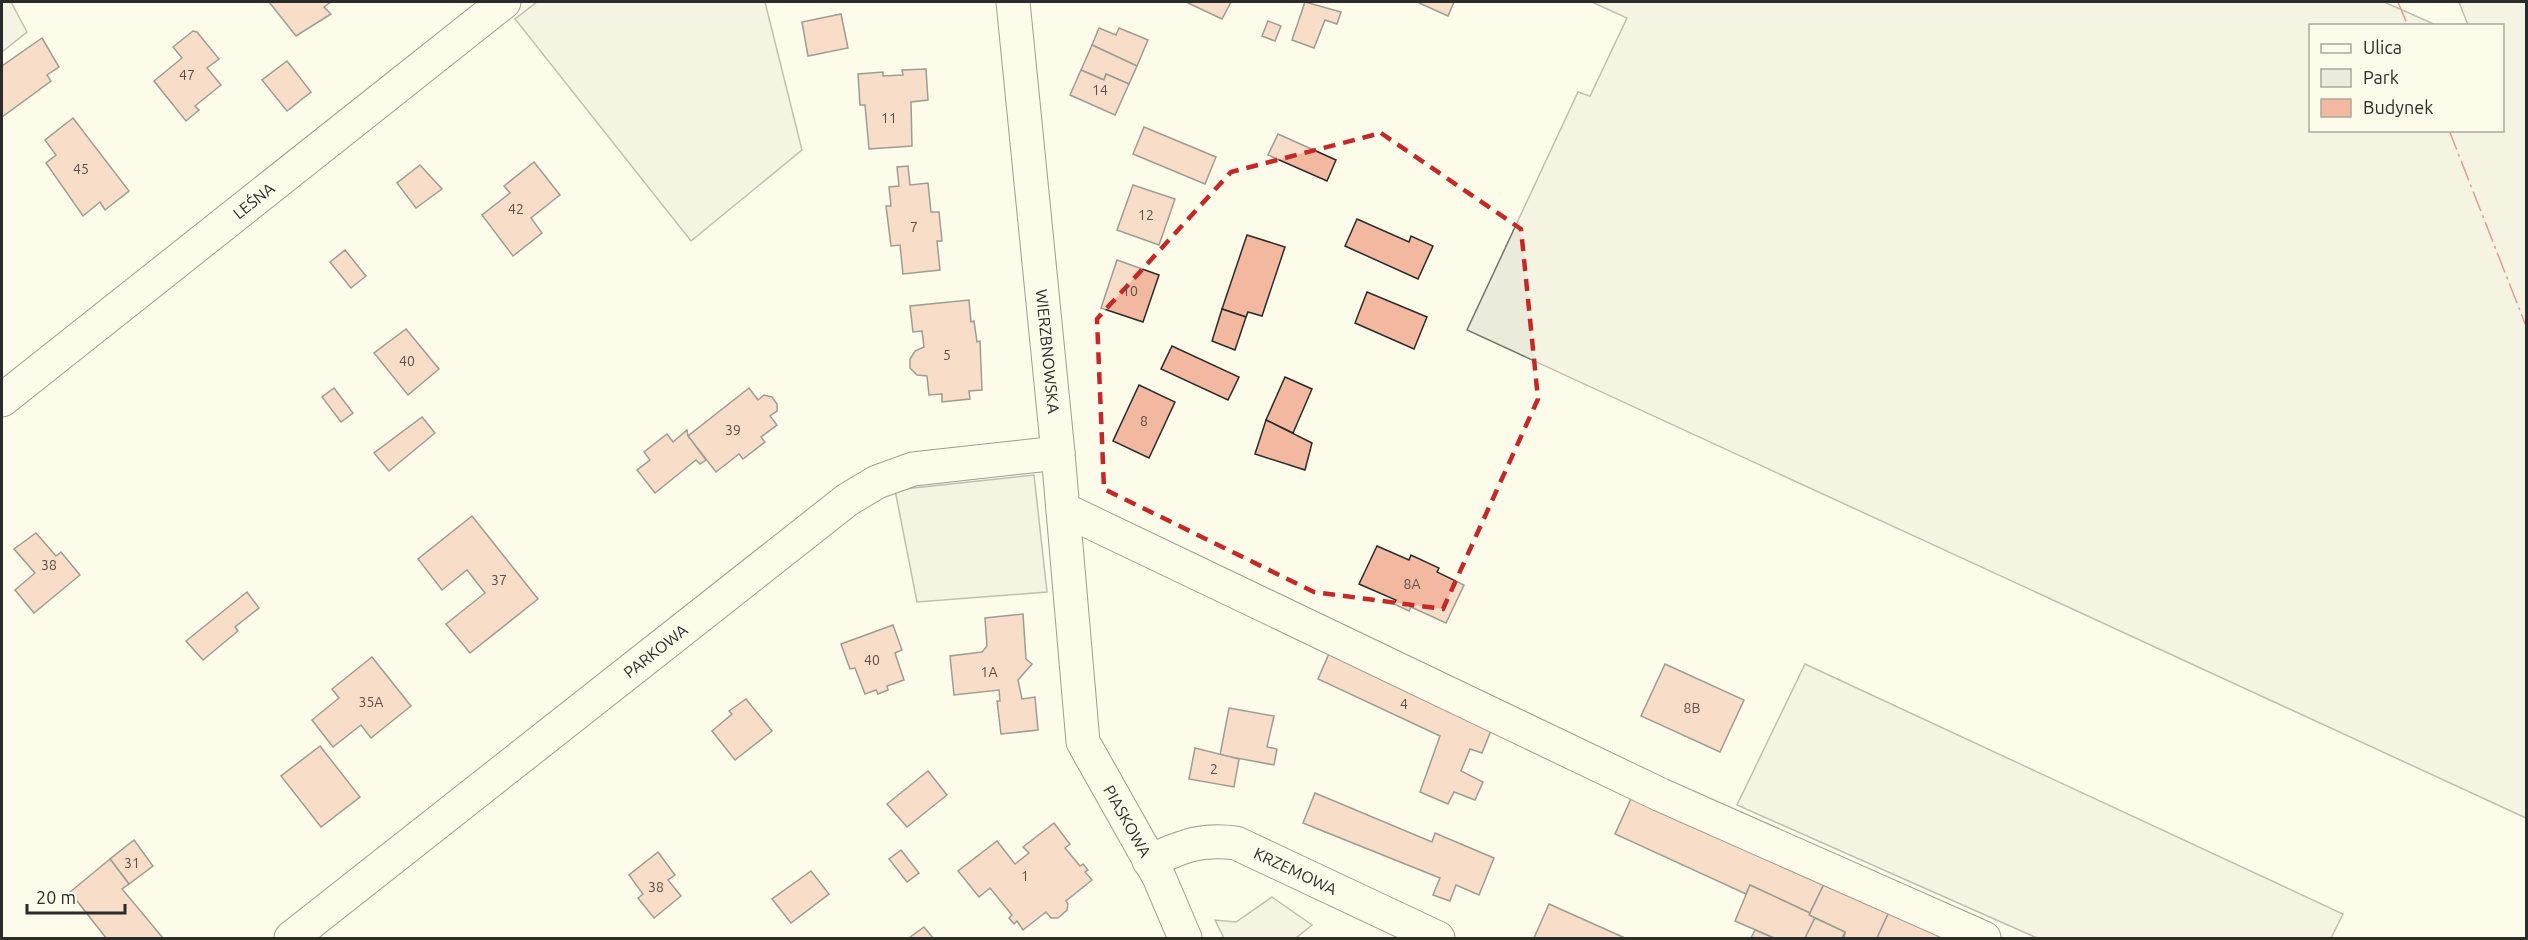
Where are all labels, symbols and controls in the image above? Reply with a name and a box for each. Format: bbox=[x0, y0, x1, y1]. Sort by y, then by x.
legend bbox=[2309, 24, 2504, 132]
text: Ulica bbox=[2363, 37, 2402, 57]
house number: 47 bbox=[179, 67, 195, 83]
text: Park bbox=[2363, 67, 2399, 87]
house number: 14 bbox=[1092, 82, 1108, 98]
text: Budynek bbox=[2363, 97, 2433, 117]
house number: 11 bbox=[881, 110, 897, 126]
house number: 45 bbox=[73, 161, 89, 177]
street label: LEŚNA bbox=[229, 178, 278, 222]
house number: 42 bbox=[508, 201, 524, 217]
house number: 12 bbox=[1138, 207, 1154, 223]
house number: 7 bbox=[910, 219, 918, 235]
house number: 10 bbox=[1122, 283, 1138, 299]
street label: WIERZBNOWSKA bbox=[1033, 288, 1063, 415]
house number: 5 bbox=[943, 347, 951, 363]
house number: 40 bbox=[399, 353, 415, 369]
house number: 8 bbox=[1140, 413, 1148, 429]
house number: 39 bbox=[725, 422, 741, 438]
house number: 38 bbox=[41, 557, 57, 573]
house number: 37 bbox=[491, 572, 507, 588]
house number: 8A bbox=[1404, 576, 1421, 592]
street label: PARKOWA bbox=[620, 620, 691, 681]
house number: 40 bbox=[864, 652, 880, 668]
house number: 1A bbox=[981, 664, 998, 680]
house number: 35A bbox=[359, 694, 383, 710]
house number: 4 bbox=[1400, 696, 1408, 712]
house number: 8B bbox=[1684, 700, 1700, 716]
house number: 2 bbox=[1210, 761, 1218, 777]
street label: PIASKOWA bbox=[1100, 782, 1155, 861]
street label: KRZEMOWA bbox=[1251, 844, 1340, 898]
house number: 31 bbox=[124, 855, 140, 871]
house number: 1 bbox=[1021, 868, 1029, 884]
scale bar bbox=[27, 877, 124, 915]
house number: 38 bbox=[648, 879, 664, 895]
text: 20 m bbox=[36, 887, 76, 907]

